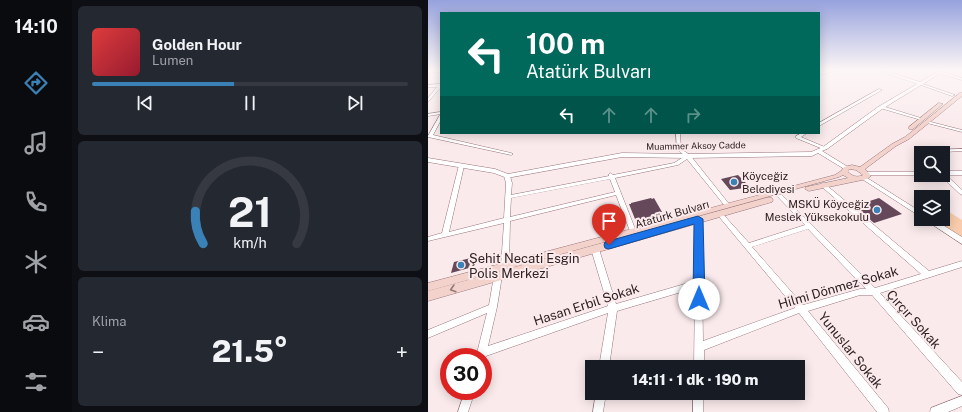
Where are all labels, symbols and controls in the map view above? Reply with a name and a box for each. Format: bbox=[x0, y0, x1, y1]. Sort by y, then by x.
text: 14:10 bbox=[14, 16, 58, 37]
text: 100 m bbox=[526, 27, 605, 60]
icon: left bbox=[460, 28, 512, 80]
text: Golden Hour bbox=[152, 36, 242, 53]
text: Lumen bbox=[152, 53, 193, 68]
text: Atatürk Bulvarı bbox=[526, 61, 651, 82]
icon: directions bbox=[22, 69, 50, 97]
icon: previous bbox=[134, 92, 156, 114]
icon: pause bbox=[239, 92, 261, 114]
icon: next bbox=[344, 92, 366, 114]
icon: left bbox=[556, 104, 578, 126]
icon: ahead bbox=[598, 104, 620, 126]
icon: ahead bbox=[640, 104, 662, 126]
icon: right bbox=[682, 104, 704, 126]
icon: music bbox=[22, 129, 50, 157]
street label: Muammer Aksoy Cadde bbox=[646, 139, 746, 152]
map controls bbox=[914, 146, 950, 226]
button: search bbox=[914, 146, 950, 182]
place label: Köyceğiz Belediyesi bbox=[742, 170, 794, 195]
marker: Köyceğiz Belediyesi bbox=[729, 177, 739, 187]
text: 21 bbox=[228, 187, 272, 236]
icon: phone bbox=[22, 188, 50, 216]
button: layers bbox=[914, 190, 950, 226]
place label: MSKÜ Köyceğiz Meslek Yüksekokulu bbox=[765, 197, 869, 223]
street label: Atatürk Bulvarı bbox=[634, 198, 710, 230]
pin bbox=[592, 204, 626, 245]
marker: MSKÜ Köyceğiz Meslek Yüksekokulu bbox=[872, 205, 882, 215]
icon: arrive bbox=[598, 210, 620, 232]
text: km/h bbox=[233, 234, 267, 251]
icon: climate bbox=[22, 248, 50, 276]
place label: Şehit Necati Esgin Polis Merkezi bbox=[469, 251, 580, 281]
marker: Şehit Necati Esgin Polis Merkezi bbox=[456, 260, 466, 270]
street label: Hilmi Dönmez Sokak bbox=[776, 263, 900, 312]
position arrow bbox=[678, 278, 720, 320]
street label: Hasan Erbil Sokak bbox=[531, 280, 641, 329]
one-way arrow bbox=[450, 284, 457, 293]
street label: Çırçır Sokak bbox=[884, 287, 944, 352]
icon: car bbox=[22, 308, 50, 336]
street label: Yunuslar Sokak bbox=[815, 309, 886, 391]
text: Klima bbox=[92, 314, 126, 329]
text: 21.5° bbox=[212, 333, 288, 369]
text: − bbox=[92, 339, 104, 365]
text: + bbox=[396, 339, 408, 365]
speed limit sign: 30 bbox=[440, 348, 492, 400]
icon: filters bbox=[22, 368, 50, 396]
text: 14:11 · 1 dk · 190 m bbox=[632, 371, 758, 388]

